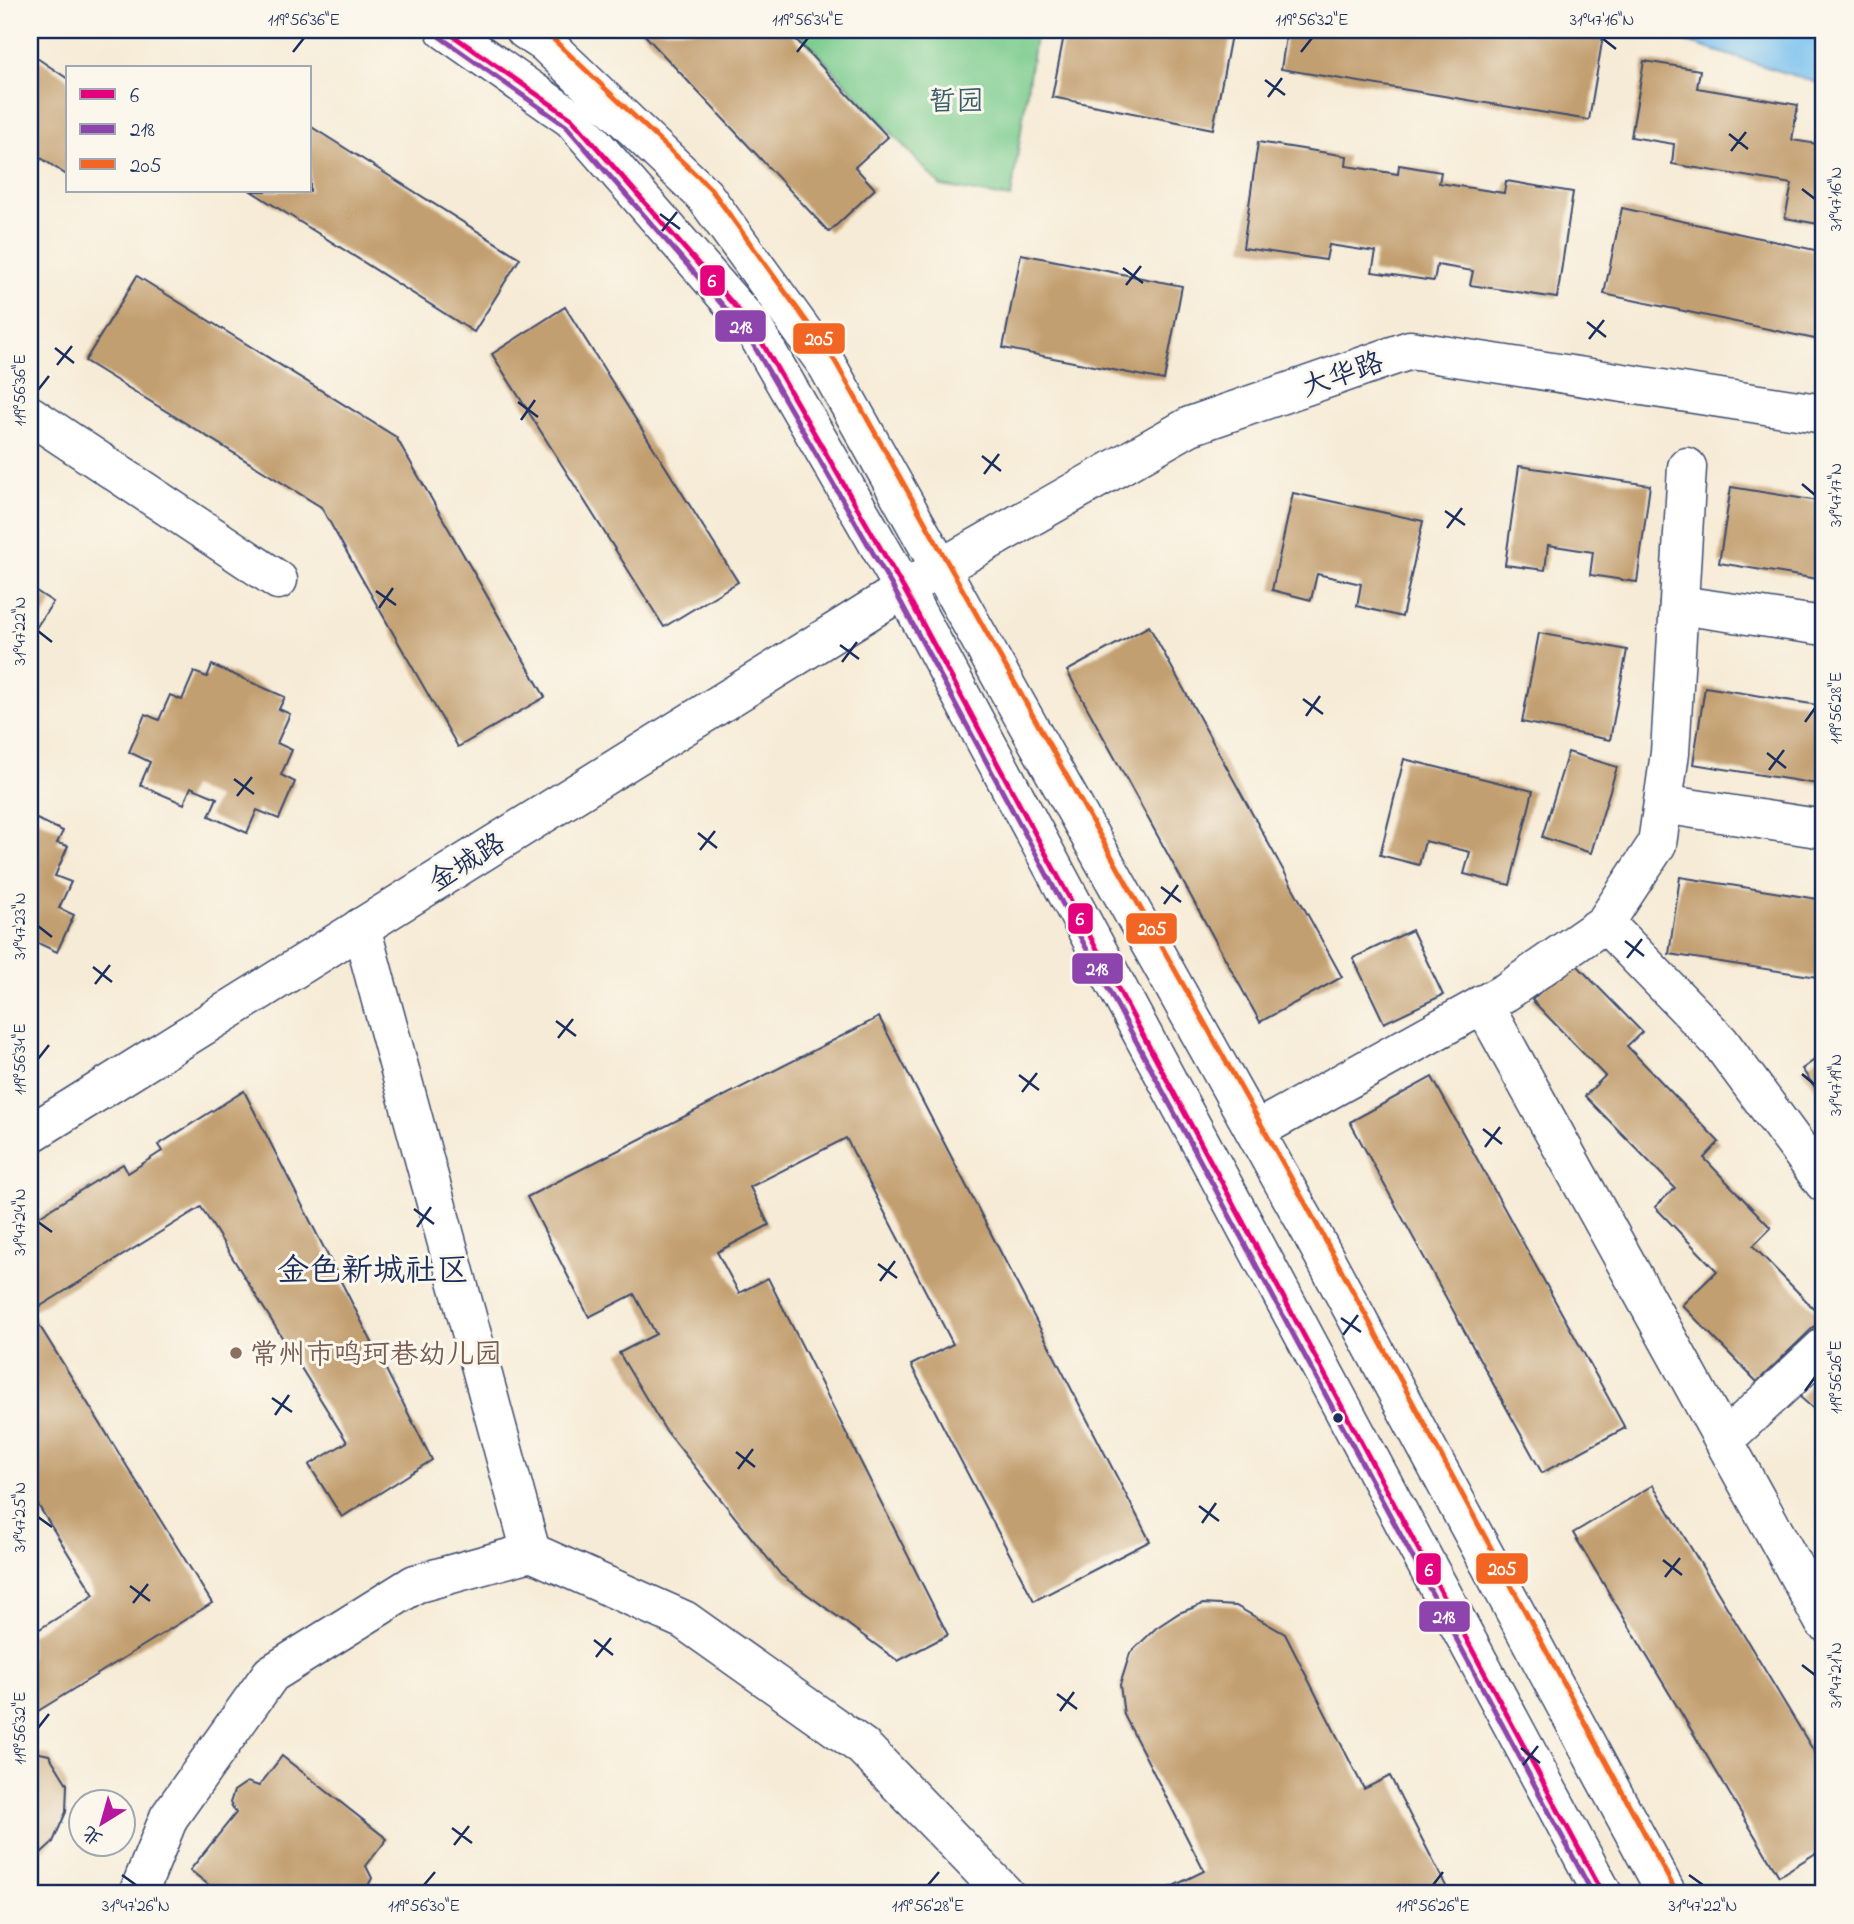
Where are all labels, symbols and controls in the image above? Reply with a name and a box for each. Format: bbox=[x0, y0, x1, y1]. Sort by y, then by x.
text: 119°56'36"E bbox=[268, 8, 340, 34]
text: 119°56'34"E bbox=[772, 8, 844, 34]
text: 119°56'32"E bbox=[1275, 8, 1349, 34]
text: 31°47'16"N bbox=[1570, 8, 1634, 34]
legend bbox=[66, 66, 312, 192]
text: 6 bbox=[130, 82, 139, 112]
park label: 暂园 bbox=[928, 83, 984, 124]
text: 218 bbox=[130, 116, 155, 146]
text: 205 bbox=[130, 152, 162, 182]
text: 31°47'16"N bbox=[1824, 167, 1850, 231]
line badge: 6 bbox=[699, 264, 726, 297]
text: 6 bbox=[708, 269, 717, 296]
line badge: 218 bbox=[714, 309, 767, 343]
text: 218 bbox=[729, 315, 752, 342]
line badge: 205 bbox=[792, 322, 846, 355]
text: 205 bbox=[804, 327, 833, 354]
street label: 大华路 bbox=[1297, 343, 1390, 409]
text: 119°56'36"E bbox=[8, 354, 34, 426]
text: 31°47'17"N bbox=[1824, 463, 1850, 527]
text: 31°47'22"N bbox=[8, 597, 34, 665]
text: 119°56'28"E bbox=[1824, 672, 1850, 744]
street label: 金城路 bbox=[421, 824, 514, 904]
text: 31°47'23"N bbox=[8, 892, 34, 960]
line badge: 6 bbox=[1067, 902, 1094, 935]
text: 6 bbox=[1076, 907, 1085, 934]
line badge: 205 bbox=[1125, 912, 1178, 945]
text: 205 bbox=[1137, 917, 1166, 944]
line badge: 218 bbox=[1071, 952, 1124, 985]
text: 218 bbox=[1085, 957, 1108, 984]
text: 119°56'34"E bbox=[8, 1023, 34, 1095]
text: 31°47'19"N bbox=[1824, 1054, 1850, 1116]
text: 31°47'24"N bbox=[8, 1188, 34, 1256]
district label: 金色新城社区 bbox=[277, 1249, 469, 1296]
place label: 常州市鸣珂巷幼儿园 bbox=[250, 1336, 502, 1377]
text: 119°56'26"E bbox=[1824, 1340, 1850, 1414]
marker: 常州市鸣珂巷幼儿园 bbox=[228, 1345, 244, 1361]
unlabelled marker bbox=[1331, 1411, 1345, 1425]
text: 31°47'25"N bbox=[8, 1482, 34, 1552]
line badge: 6 bbox=[1415, 1552, 1442, 1586]
line badge: 205 bbox=[1475, 1552, 1529, 1585]
text: 205 bbox=[1487, 1557, 1516, 1584]
text: 6 bbox=[1425, 1558, 1434, 1585]
line badge: 218 bbox=[1418, 1600, 1471, 1633]
text: 218 bbox=[1432, 1605, 1455, 1632]
text: 31°47'21"N bbox=[1824, 1642, 1850, 1708]
text: 119°56'32"E bbox=[8, 1691, 34, 1765]
north arrow bbox=[66, 1787, 136, 1857]
text: 北 bbox=[78, 1818, 109, 1851]
text: 31°47'26"N bbox=[102, 1894, 170, 1920]
text: 119°56'30"E bbox=[388, 1894, 460, 1920]
text: 119°56'28"E bbox=[892, 1894, 964, 1920]
text: 119°56'26"E bbox=[1396, 1894, 1470, 1920]
text: 31°47'22"N bbox=[1669, 1894, 1737, 1920]

